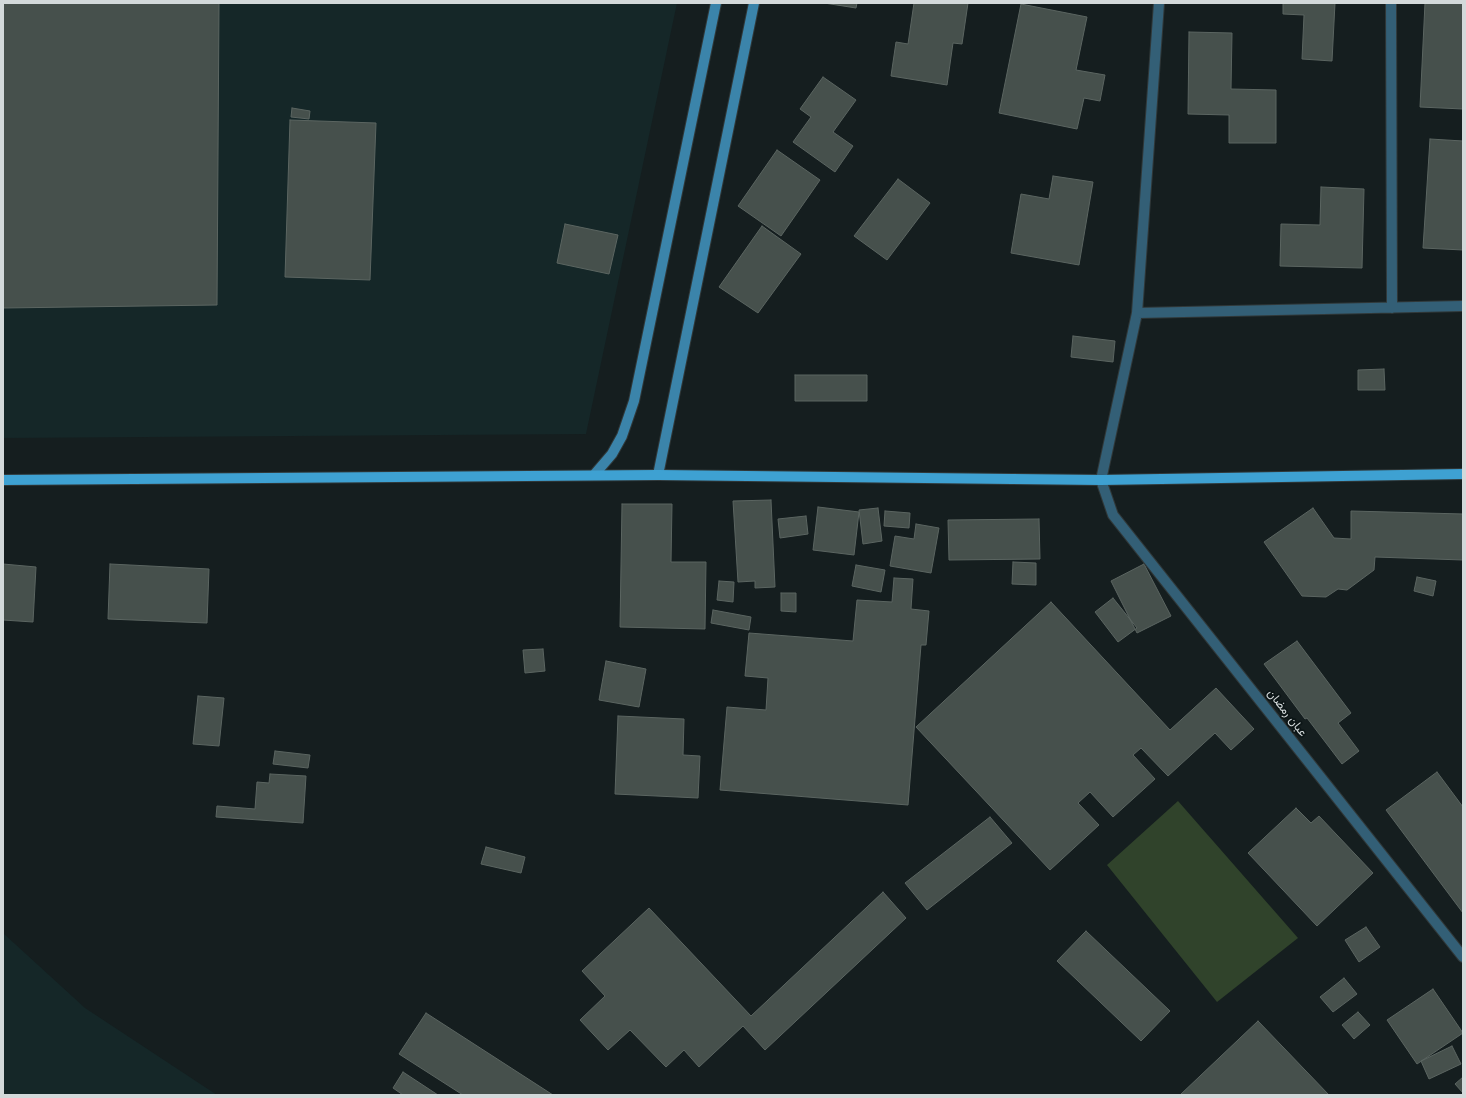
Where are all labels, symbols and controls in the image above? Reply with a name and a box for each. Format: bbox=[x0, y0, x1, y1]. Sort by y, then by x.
street label: عبان رمضان bbox=[1264, 687, 1310, 739]

